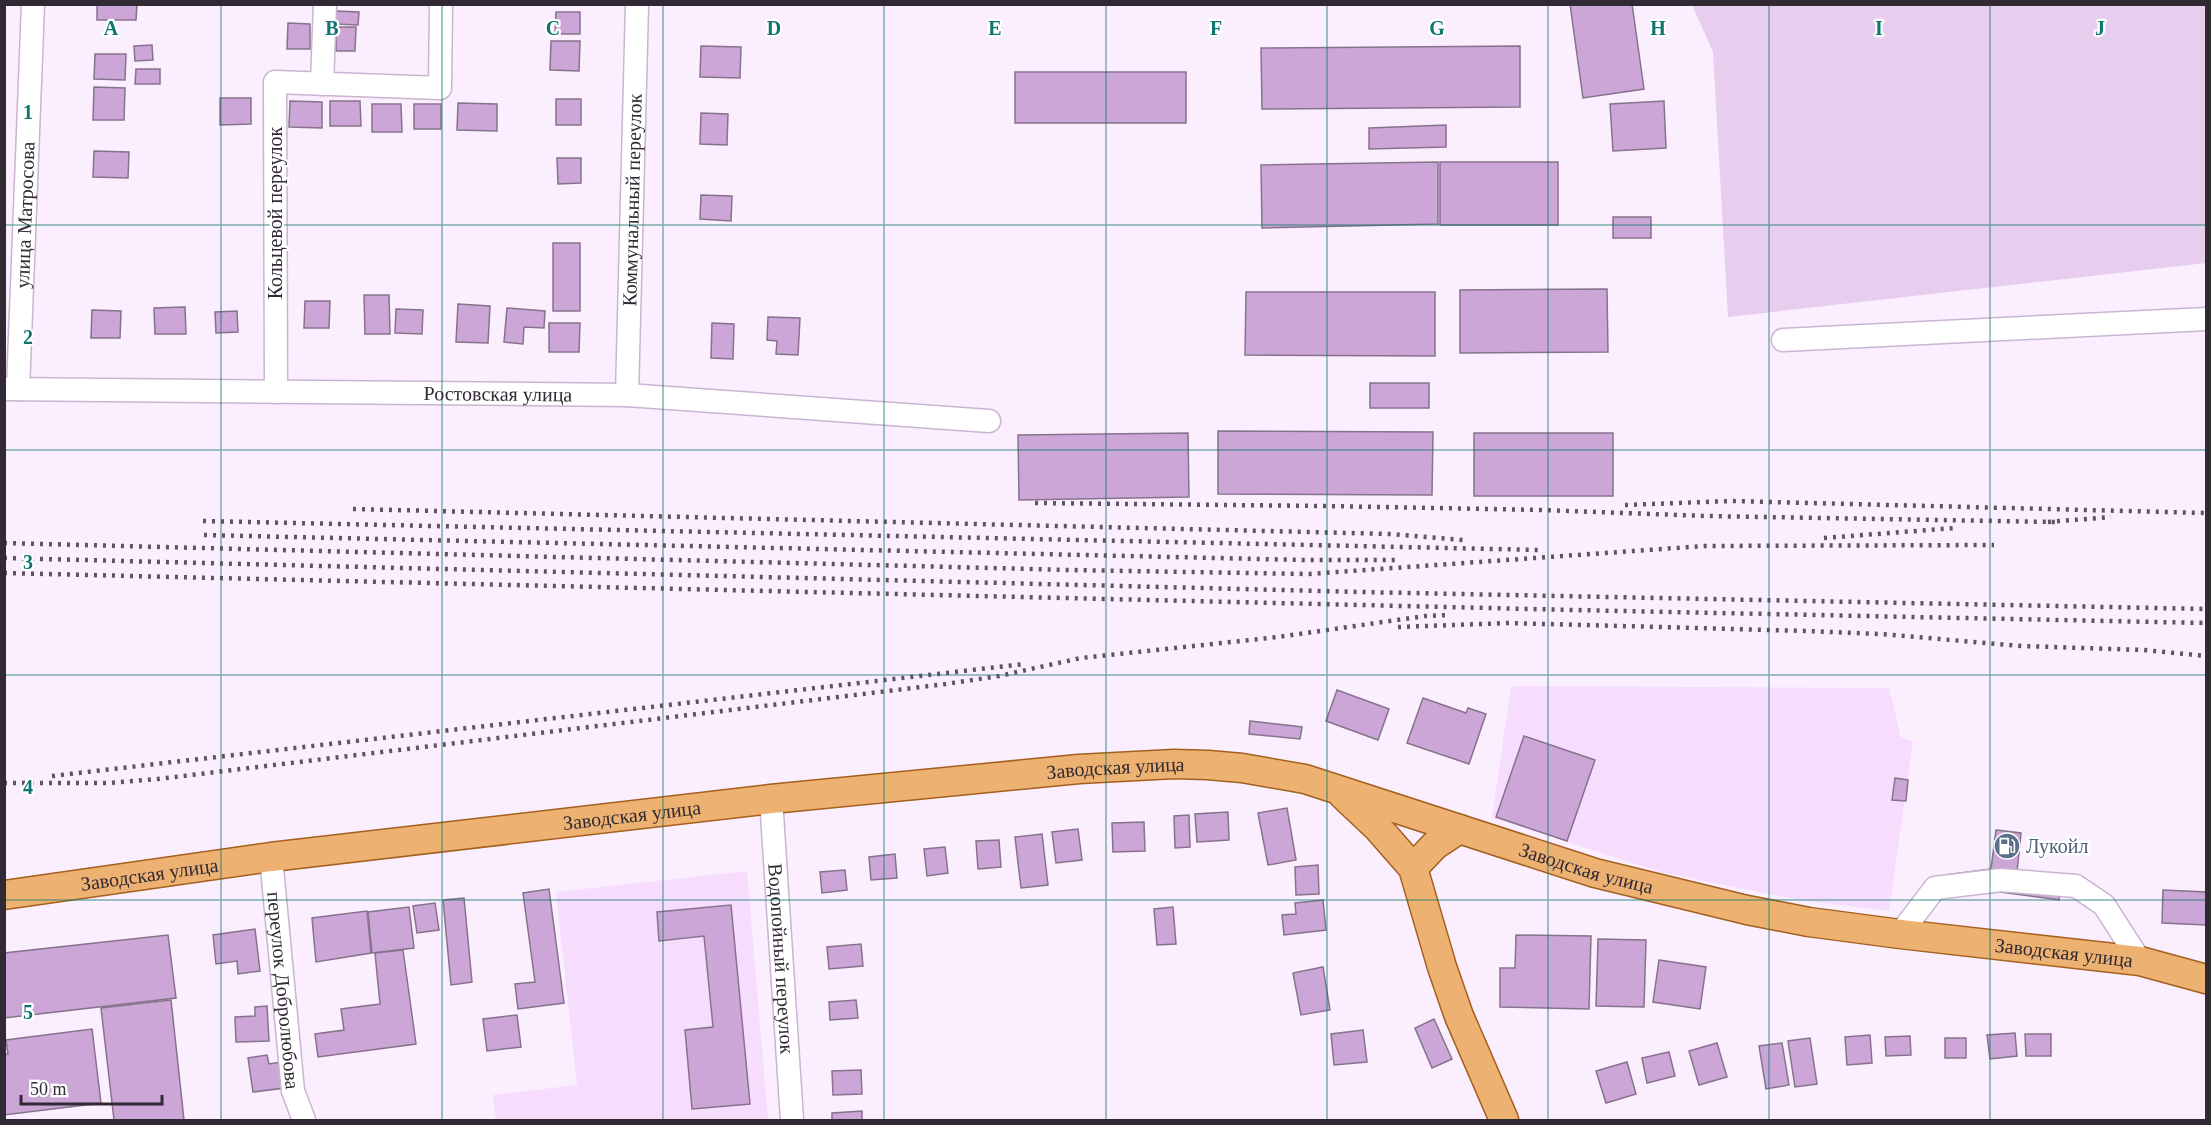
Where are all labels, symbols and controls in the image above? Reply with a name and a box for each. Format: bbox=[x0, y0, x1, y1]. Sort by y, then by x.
text: A bbox=[104, 17, 119, 39]
text: B bbox=[325, 17, 339, 39]
text: C bbox=[546, 17, 560, 39]
text: D bbox=[767, 17, 781, 39]
text: E bbox=[988, 17, 1002, 39]
text: F bbox=[1210, 17, 1222, 39]
text: G bbox=[1429, 17, 1445, 39]
text: H bbox=[1650, 17, 1666, 39]
text: I bbox=[1875, 17, 1883, 39]
text: J bbox=[2095, 17, 2105, 39]
street label: Коммунальный переулок bbox=[618, 93, 646, 307]
text: 1 bbox=[23, 101, 33, 123]
street label: Кольцевой переулок bbox=[264, 126, 287, 299]
street label: улица Матросова bbox=[11, 141, 39, 289]
text: 2 bbox=[23, 326, 33, 348]
street label: Ростовская улица bbox=[424, 382, 573, 406]
text: 3 bbox=[23, 551, 33, 573]
street label: Заводская улица bbox=[1045, 753, 1185, 783]
text: 4 bbox=[23, 776, 33, 798]
street label: Заводская улица bbox=[562, 796, 702, 834]
fuel station icon: Лукойл bbox=[1992, 831, 2022, 861]
place label: Лукойл bbox=[2026, 835, 2088, 858]
street label: Заводская улица bbox=[1517, 838, 1656, 898]
street label: Заводская улица bbox=[79, 854, 220, 895]
street label: Водопойный переулок bbox=[764, 863, 799, 1055]
street label: переулок Добролюбова bbox=[263, 891, 304, 1090]
street label: Заводская улица bbox=[1994, 934, 2134, 971]
text: 5 bbox=[23, 1001, 33, 1023]
scale bar bbox=[21, 1068, 162, 1106]
text: 50 m bbox=[30, 1079, 67, 1099]

